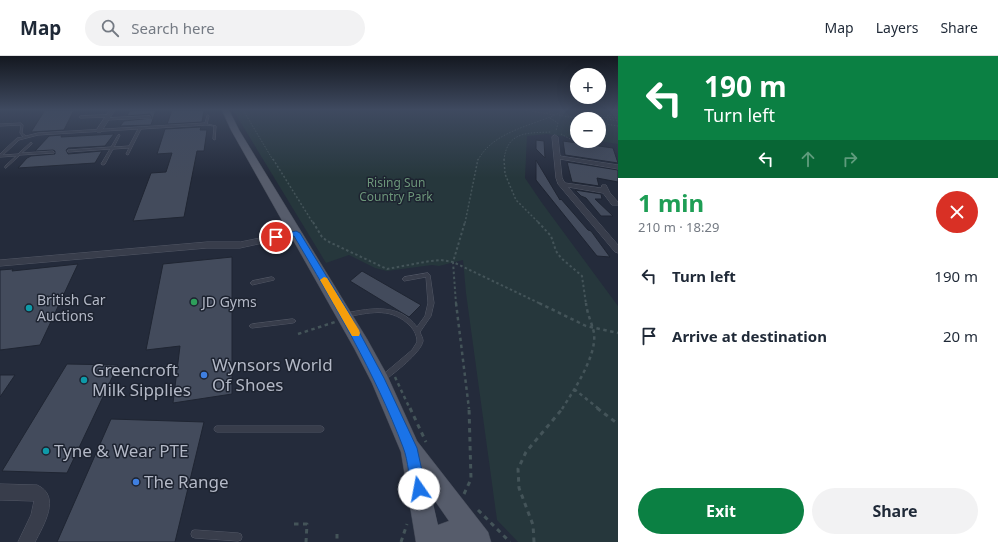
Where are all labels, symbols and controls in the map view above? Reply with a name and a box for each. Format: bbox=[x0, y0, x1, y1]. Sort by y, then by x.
search box bbox=[85, 10, 365, 46]
text: Map bbox=[20, 15, 61, 41]
icon: search bbox=[99, 17, 121, 39]
text: Search here bbox=[131, 18, 215, 38]
text: Map bbox=[825, 18, 854, 37]
text: Layers bbox=[876, 18, 918, 37]
text: Share bbox=[940, 18, 978, 37]
text: 190 m bbox=[704, 67, 787, 105]
map controls bbox=[570, 68, 606, 148]
button: + bbox=[570, 68, 606, 104]
icon: left bbox=[638, 72, 690, 124]
text: Turn left bbox=[704, 103, 775, 127]
button: − bbox=[570, 112, 606, 148]
icon: left bbox=[755, 148, 777, 170]
icon: ahead bbox=[797, 148, 819, 170]
icon: right bbox=[839, 148, 861, 170]
park label: Rising Sun Country Park bbox=[359, 174, 433, 205]
text: 1 min bbox=[638, 186, 704, 219]
button: close bbox=[936, 191, 978, 233]
text: 210 m · 18:29 bbox=[638, 218, 719, 236]
pin bbox=[259, 220, 293, 254]
icon: arrive bbox=[265, 226, 287, 248]
icon: left bbox=[638, 265, 660, 287]
text: Turn left bbox=[672, 266, 736, 286]
text: 190 m bbox=[934, 266, 978, 286]
place label: British Car Auctions bbox=[37, 290, 106, 325]
place label: JD Gyms bbox=[200, 292, 257, 311]
marker: JD Gyms bbox=[189, 297, 199, 307]
marker: British Car Auctions bbox=[24, 303, 34, 313]
icon: arrive bbox=[638, 325, 660, 347]
text: Arrive at destination bbox=[672, 326, 827, 346]
text: 20 m bbox=[943, 326, 978, 346]
place label: Wynsors World Of Shoes bbox=[212, 353, 333, 396]
place label: Greencroft Milk Sipplies bbox=[92, 358, 191, 401]
marker: Wynsors World Of Shoes bbox=[199, 370, 209, 380]
marker: Greencroft Milk Sipplies bbox=[79, 375, 89, 385]
place label: Tyne & Wear PTE bbox=[54, 439, 188, 462]
marker: Tyne & Wear PTE bbox=[41, 446, 51, 456]
position arrow bbox=[398, 468, 440, 510]
place label: The Range bbox=[144, 470, 229, 493]
marker: The Range bbox=[131, 477, 141, 487]
button: Exit bbox=[638, 488, 804, 534]
button: Share bbox=[812, 488, 978, 534]

